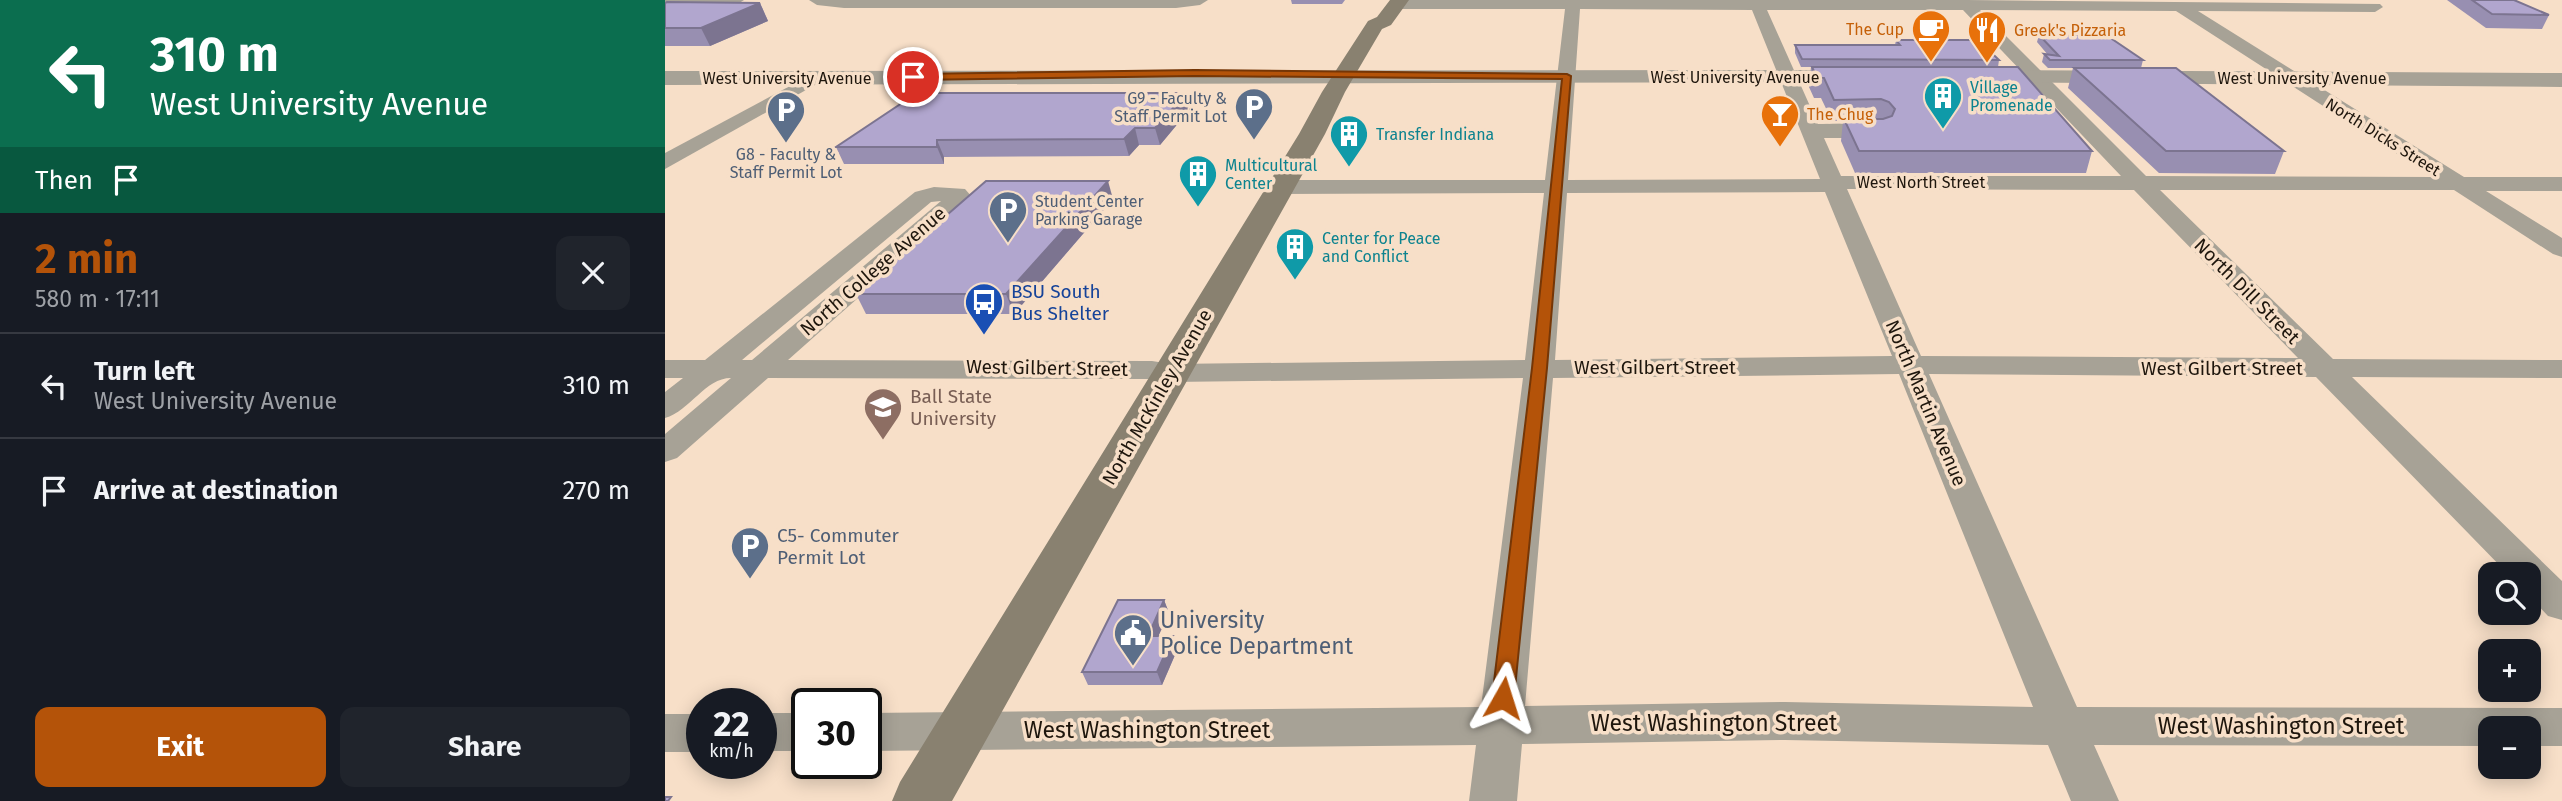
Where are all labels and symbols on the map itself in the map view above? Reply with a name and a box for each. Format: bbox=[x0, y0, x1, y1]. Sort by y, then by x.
cafe icon: The Cup bbox=[1910, 8, 1952, 63]
restaurant icon: Greek's Pizzaria bbox=[1966, 9, 2008, 64]
place label: The Cup bbox=[1846, 20, 1904, 39]
place label: Greek's Pizzaria bbox=[2014, 21, 2126, 40]
pin bbox=[883, 47, 943, 107]
street label: West University Avenue bbox=[1650, 68, 1820, 87]
street label: West University Avenue bbox=[702, 69, 872, 88]
street label: West University Avenue bbox=[2217, 69, 2387, 88]
building icon: Village Promenade bbox=[1922, 75, 1964, 130]
place label: Village Promenade bbox=[1970, 78, 2053, 115]
parking icon: G9 - Faculty & Staff Permit Lot bbox=[1233, 86, 1275, 141]
parking icon: G8 - Faculty & Staff Permit Lot bbox=[765, 89, 807, 144]
place label: G9 - Faculty & Staff Permit Lot bbox=[1114, 89, 1227, 126]
bar icon: The Chug bbox=[1759, 93, 1801, 148]
street label: North Dicks Street bbox=[2322, 94, 2444, 180]
place label: The Chug bbox=[1807, 105, 1874, 124]
building icon: Transfer Indiana bbox=[1328, 113, 1370, 168]
place label: Transfer Indiana bbox=[1376, 125, 1494, 144]
place label: G8 - Faculty & Staff Permit Lot bbox=[730, 145, 843, 182]
building icon: Multicultural Center bbox=[1177, 153, 1219, 208]
place label: Multicultural Center bbox=[1225, 156, 1317, 193]
street label: West North Street bbox=[1857, 173, 1985, 192]
parking icon: Student Center Parking Garage bbox=[987, 189, 1029, 244]
place label: Student Center Parking Garage bbox=[1035, 192, 1144, 229]
street label: North College Avenue bbox=[796, 202, 950, 340]
building icon: Center for Peace and Conflict bbox=[1274, 226, 1316, 281]
place label: Center for Peace and Conflict bbox=[1322, 229, 1441, 266]
street label: North Dill Street bbox=[2189, 233, 2305, 349]
place label: BSU South Bus Shelter bbox=[1011, 280, 1110, 325]
bus stop icon: BSU South Bus Shelter bbox=[963, 281, 1005, 336]
street label: North McKinley Avenue bbox=[1097, 305, 1217, 489]
street label: North Martin Avenue bbox=[1881, 316, 1971, 490]
street label: West Gilbert Street bbox=[966, 355, 1128, 381]
street label: West Gilbert Street bbox=[1574, 356, 1736, 379]
street label: West Gilbert Street bbox=[2141, 357, 2303, 380]
place label: Ball State University bbox=[910, 385, 997, 430]
school or university icon: Ball State University bbox=[862, 386, 904, 441]
place label: C5- Commuter Permit Lot bbox=[777, 524, 900, 569]
parking icon: C5- Commuter Permit Lot bbox=[729, 525, 771, 580]
place label: University Police Department bbox=[1160, 606, 1354, 660]
public building icon: University Police Department bbox=[1112, 612, 1154, 667]
position arrow bbox=[1466, 661, 1540, 735]
speed limit sign: 30 bbox=[791, 688, 882, 779]
street label: West Washington Street bbox=[1591, 709, 1838, 737]
street label: West Washington Street bbox=[2158, 712, 2405, 740]
street label: West Washington Street bbox=[1024, 716, 1271, 744]

